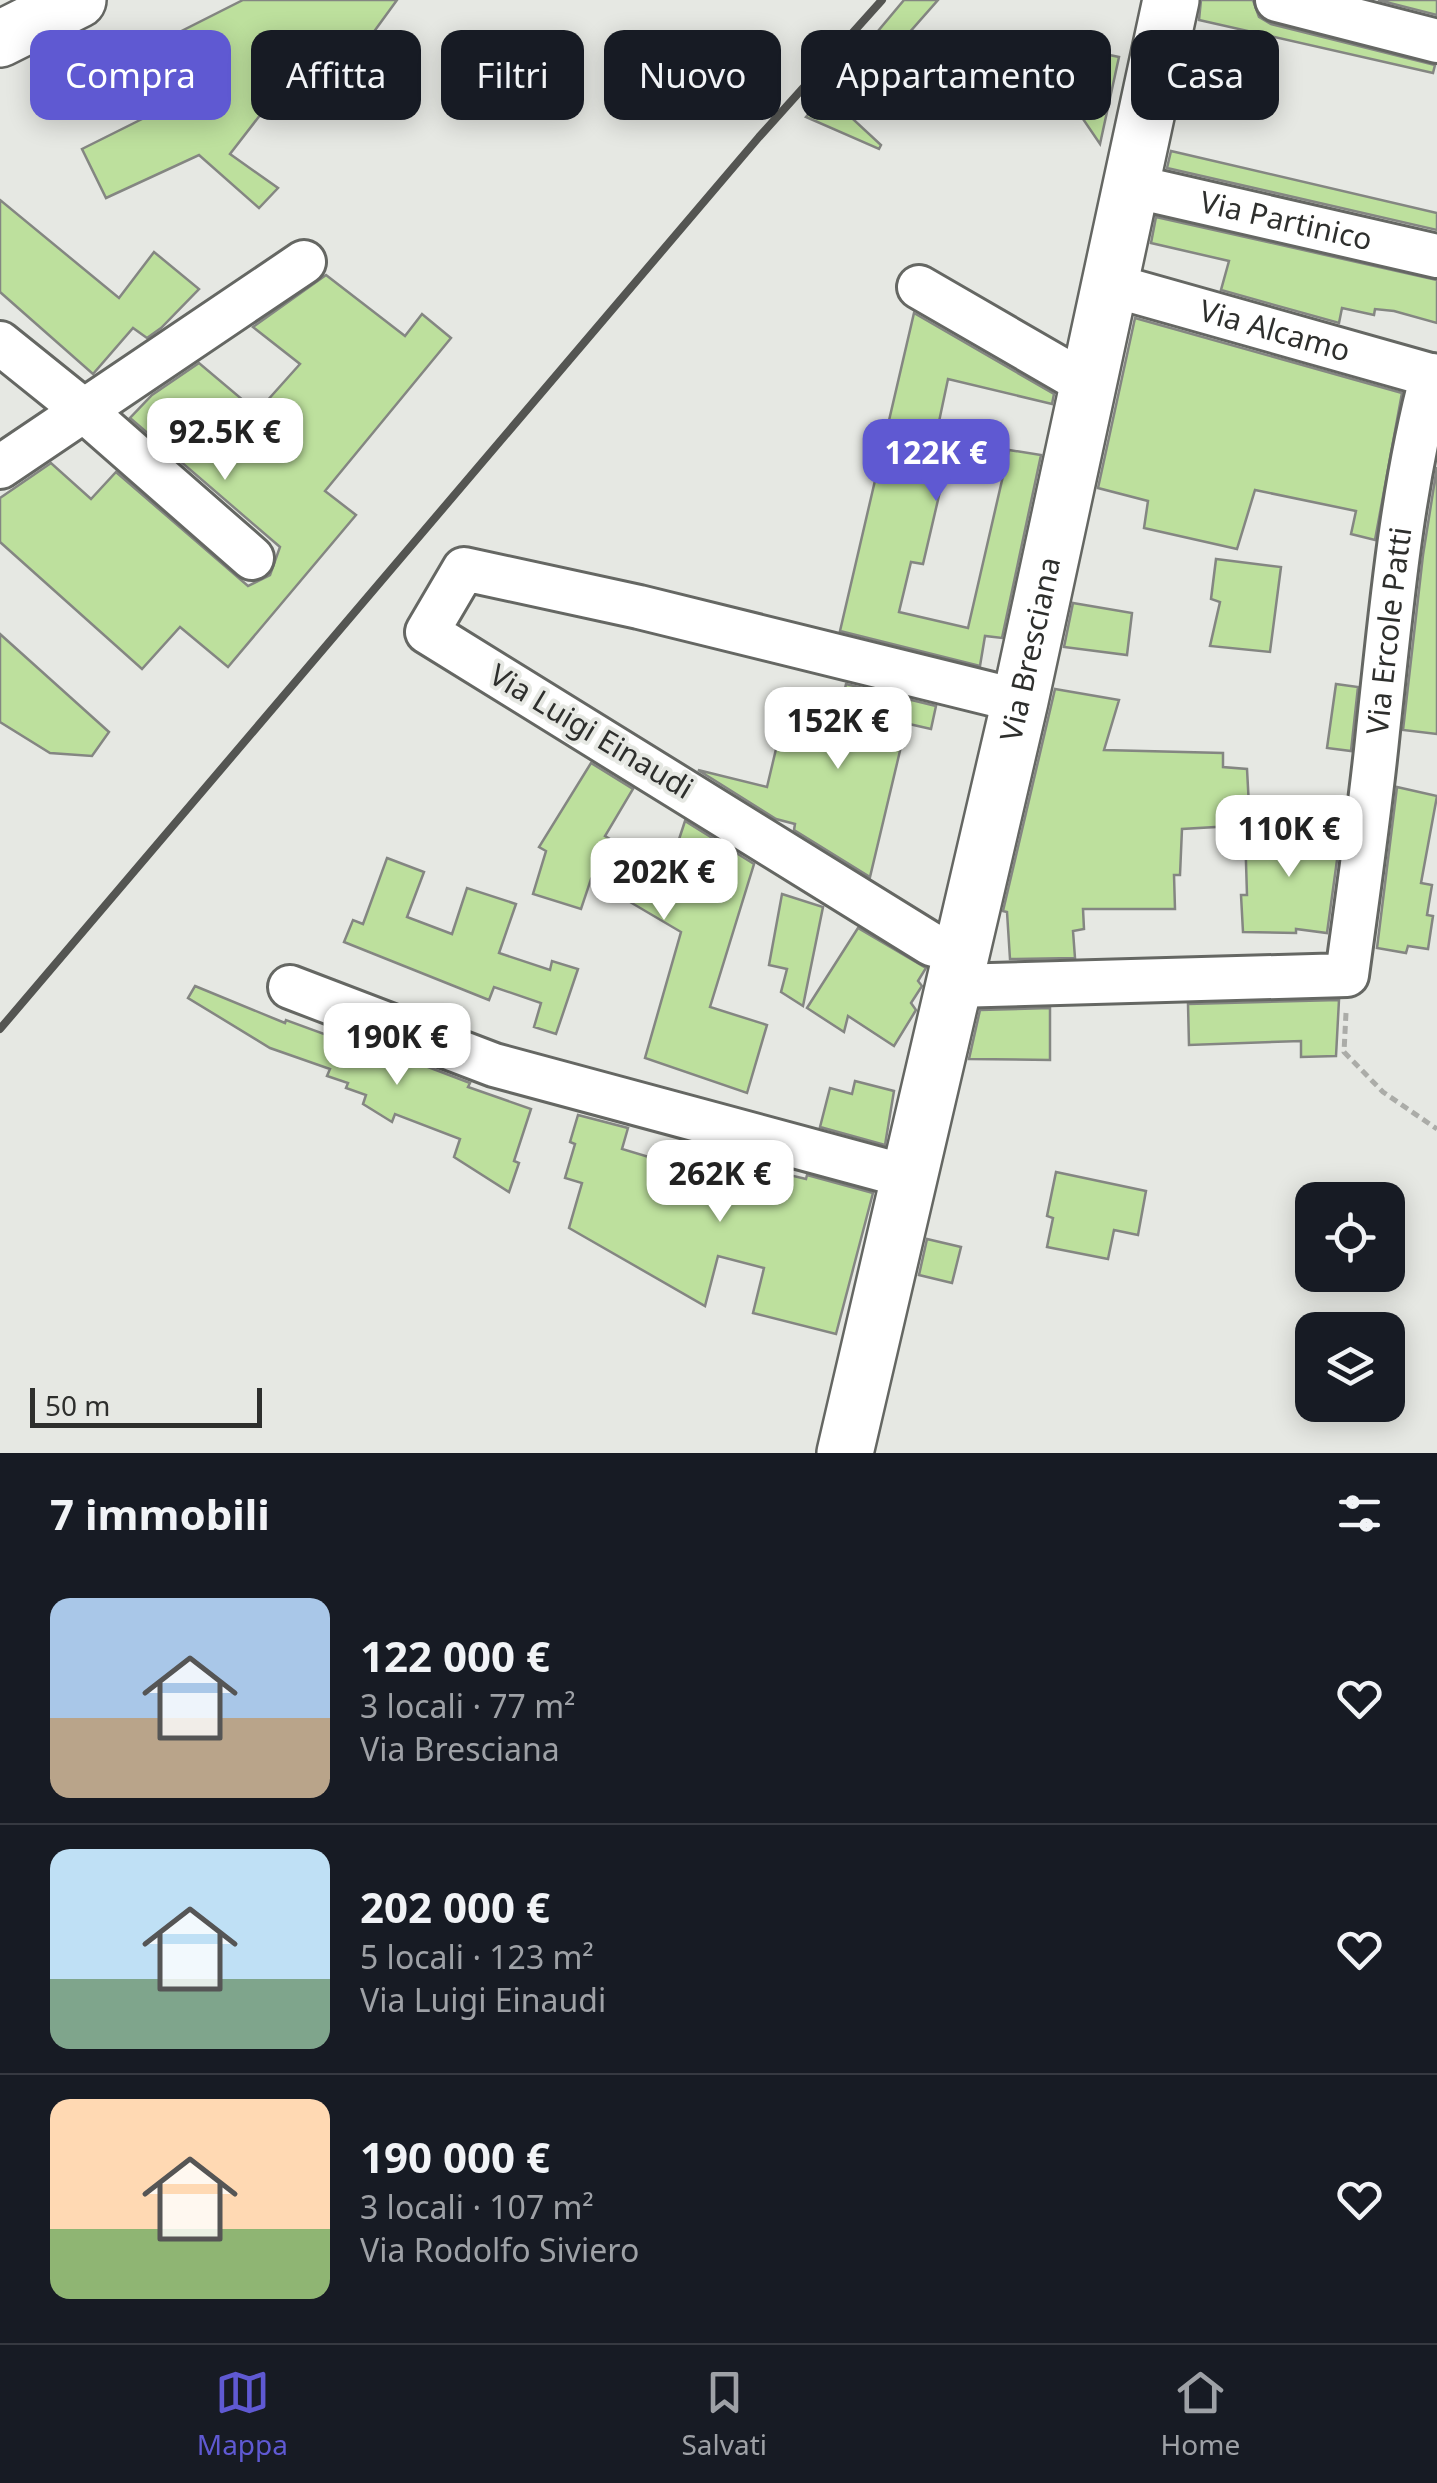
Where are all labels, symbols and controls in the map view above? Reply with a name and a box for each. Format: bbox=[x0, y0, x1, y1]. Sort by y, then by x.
chip: Compra bbox=[30, 30, 231, 120]
chip: Affitta bbox=[251, 30, 421, 120]
chip: Filtri bbox=[441, 30, 584, 120]
chip: Nuovo bbox=[604, 30, 781, 120]
chip: Appartamento bbox=[801, 30, 1111, 120]
chip: Casa bbox=[1131, 30, 1279, 120]
street label: Via Partinico bbox=[1196, 180, 1376, 259]
street label: Via Alcamo bbox=[1195, 289, 1355, 370]
pin: 92.5K € bbox=[133, 398, 317, 483]
text: 92.5K € bbox=[169, 409, 281, 452]
pin: 122K € bbox=[855, 419, 1017, 504]
text: 122K € bbox=[885, 430, 987, 473]
street label: Via Ercole Patti bbox=[1356, 524, 1420, 736]
street label: Via Bresciana bbox=[989, 553, 1069, 745]
street label: Via Luigi Einaudi bbox=[482, 654, 701, 808]
pin: 152K € bbox=[757, 687, 919, 772]
text: 152K € bbox=[787, 698, 889, 741]
pin: 110K € bbox=[1208, 795, 1370, 880]
text: 110K € bbox=[1238, 806, 1340, 849]
pin: 202K € bbox=[583, 838, 745, 923]
text: 202K € bbox=[613, 849, 715, 892]
pin: 190K € bbox=[316, 1003, 478, 1088]
text: 190K € bbox=[346, 1014, 448, 1057]
pin: 262K € bbox=[639, 1140, 801, 1225]
text: 262K € bbox=[669, 1151, 771, 1194]
map controls bbox=[1295, 1182, 1405, 1422]
button: locate bbox=[1295, 1182, 1405, 1292]
button: layers bbox=[1295, 1312, 1405, 1422]
scale bar bbox=[30, 1383, 262, 1428]
text: 50 m bbox=[45, 1386, 111, 1424]
text: 7 immobili bbox=[50, 1485, 270, 1542]
icon: filters bbox=[1332, 1486, 1387, 1541]
text: 122 000 € bbox=[360, 1627, 550, 1684]
icon: home bbox=[130, 1638, 250, 1758]
icon: heart bbox=[1332, 1671, 1387, 1726]
text: 3 locali · 77 m² bbox=[360, 1684, 575, 1727]
text: Via Bresciana bbox=[360, 1727, 560, 1770]
text: 202 000 € bbox=[360, 1878, 550, 1935]
icon: home bbox=[130, 1889, 250, 2009]
icon: heart bbox=[1332, 1922, 1387, 1977]
text: 5 locali · 123 m² bbox=[360, 1935, 594, 1978]
text: Via Luigi Einaudi bbox=[360, 1978, 606, 2021]
text: 190 000 € bbox=[360, 2128, 550, 2185]
icon: home bbox=[130, 2139, 250, 2259]
icon: heart bbox=[1332, 2172, 1387, 2227]
text: 3 locali · 107 m² bbox=[360, 2185, 594, 2228]
text: Via Rodolfo Siviero bbox=[360, 2228, 639, 2271]
tab: Mappa bbox=[197, 2365, 288, 2463]
tab: Salvati bbox=[681, 2365, 767, 2463]
tab: Home bbox=[1161, 2365, 1240, 2463]

